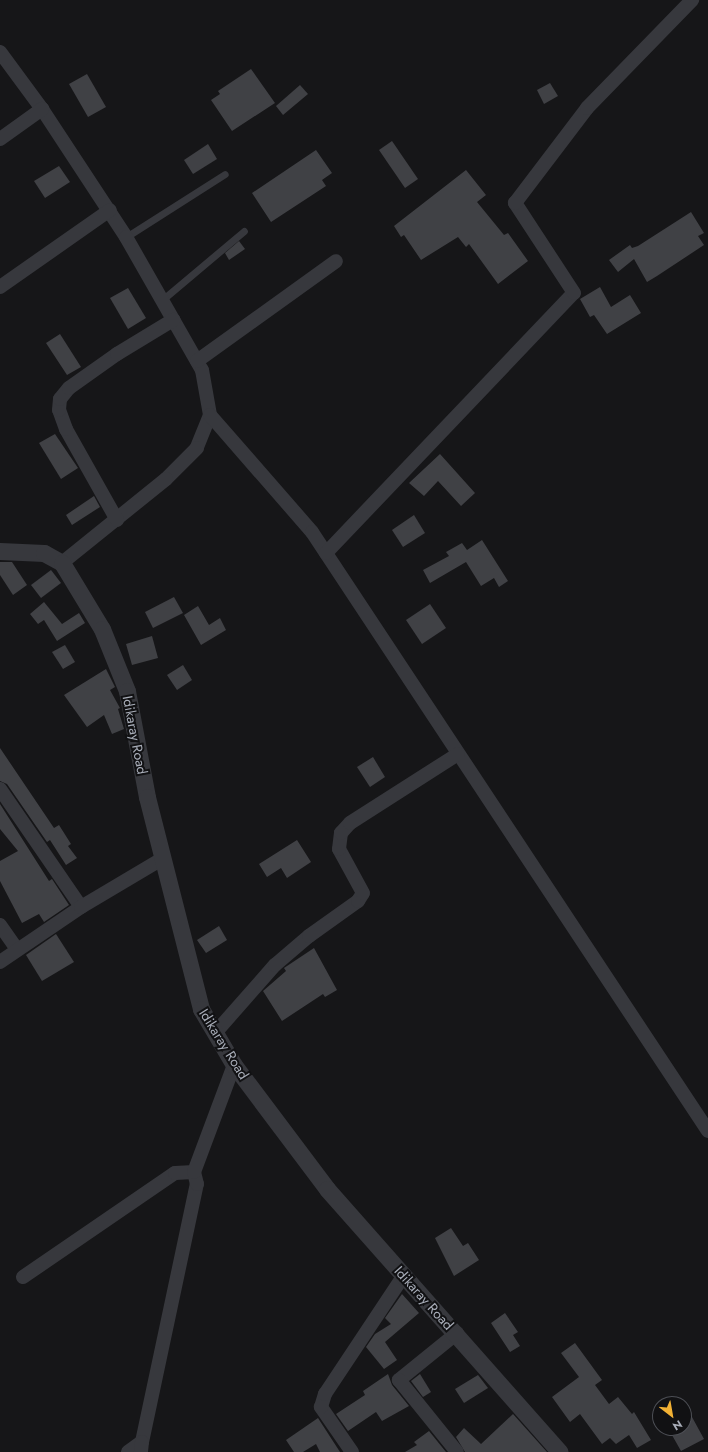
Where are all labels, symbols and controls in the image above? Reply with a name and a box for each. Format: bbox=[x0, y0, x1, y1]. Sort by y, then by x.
street label: Idikaray Road bbox=[119, 694, 151, 776]
street label: Idikaray Road bbox=[196, 1006, 252, 1082]
street label: Idikaray Road bbox=[391, 1263, 457, 1333]
north arrow bbox=[652, 1396, 692, 1436]
text: N bbox=[670, 1416, 686, 1435]

